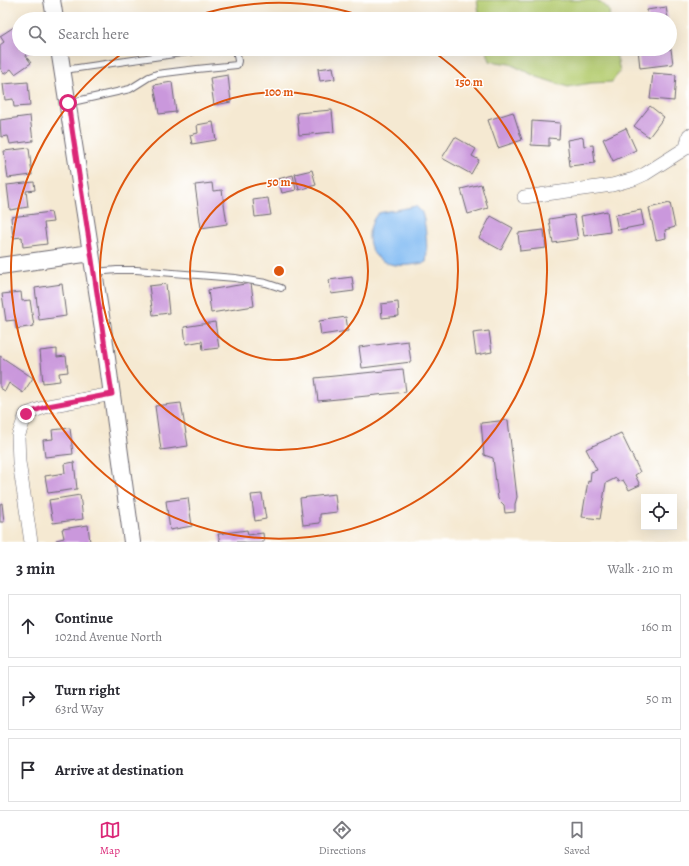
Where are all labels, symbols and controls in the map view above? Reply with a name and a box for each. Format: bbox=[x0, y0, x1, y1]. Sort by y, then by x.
search box bbox=[12, 12, 677, 56]
icon: search bbox=[26, 23, 48, 45]
text: Search here bbox=[58, 24, 129, 44]
text: 150 m bbox=[455, 74, 483, 90]
text: 100 m bbox=[265, 84, 293, 100]
route start bbox=[59, 94, 77, 112]
text: 50 m bbox=[267, 174, 291, 190]
centre of rings bbox=[272, 264, 286, 278]
route end bbox=[17, 405, 35, 423]
map controls bbox=[641, 494, 677, 530]
button: locate bbox=[641, 494, 677, 530]
text: 3 min bbox=[16, 557, 55, 580]
text: Walk · 210 m bbox=[608, 560, 673, 577]
text: Continue bbox=[55, 608, 113, 628]
icon: ahead bbox=[17, 615, 39, 637]
text: 160 m bbox=[641, 618, 672, 635]
text: 102nd Avenue North bbox=[55, 628, 162, 645]
text: Turn right bbox=[55, 680, 120, 700]
icon: right bbox=[17, 687, 39, 709]
text: 50 m bbox=[646, 690, 672, 707]
text: 63rd Way bbox=[55, 700, 104, 717]
icon: arrive bbox=[17, 759, 39, 781]
text: Arrive at destination bbox=[55, 760, 184, 780]
tab: Map bbox=[99, 819, 121, 858]
tab: Directions bbox=[319, 819, 366, 858]
tab: Saved bbox=[564, 819, 590, 858]

